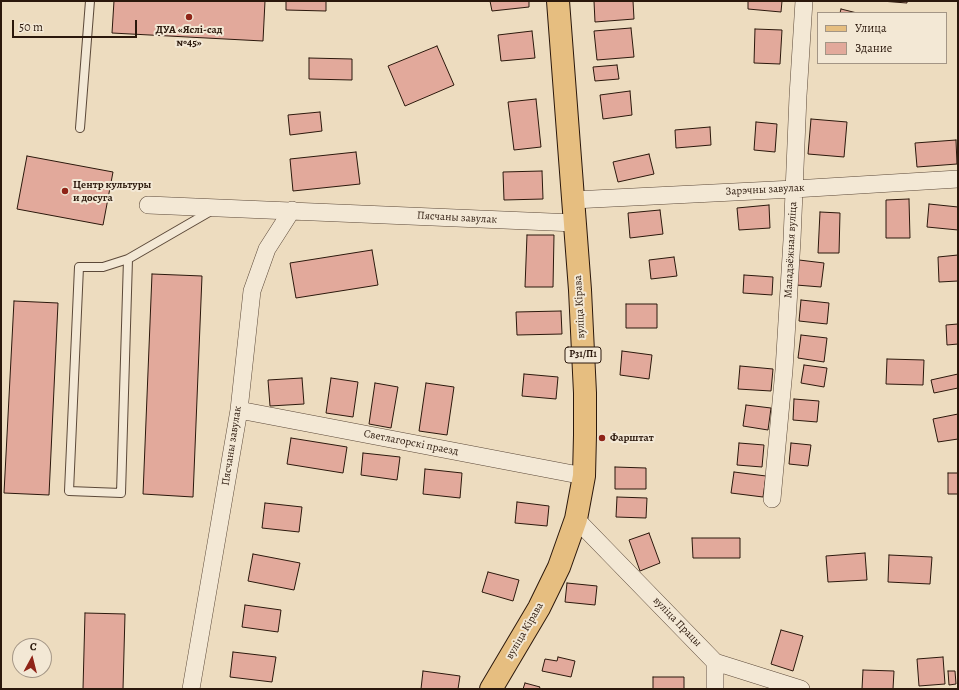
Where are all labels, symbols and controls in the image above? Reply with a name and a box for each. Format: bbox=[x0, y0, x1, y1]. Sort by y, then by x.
scale bar bbox=[14, 12, 139, 38]
marker: ДУА «Яслі-сад №45» bbox=[184, 12, 194, 22]
legend bbox=[817, 12, 947, 64]
text: 50 m bbox=[19, 19, 43, 35]
text: Улица bbox=[855, 20, 886, 36]
place label: ДУА «Яслі-сад №45» bbox=[155, 23, 223, 49]
text: Здание bbox=[855, 40, 892, 56]
place label: Центр культуры и досуга bbox=[73, 178, 151, 204]
street label: Зарэчны завулак bbox=[725, 181, 805, 199]
marker: Центр культуры и досуга bbox=[60, 186, 70, 196]
street label: Маладзёжная вуліца bbox=[782, 201, 800, 299]
street label: Пясчаны завулак bbox=[417, 209, 497, 227]
street label: вуліца Кірава bbox=[572, 275, 588, 339]
road number: Р31/П1 bbox=[565, 347, 601, 363]
street label: Пясчаны завулак bbox=[219, 405, 245, 487]
street label: Светлагорскі праезд bbox=[362, 427, 460, 459]
place label: Фарштат bbox=[610, 431, 654, 445]
marker: Фарштат bbox=[597, 433, 607, 443]
street label: вуліца Працы bbox=[650, 594, 704, 650]
street label: вуліца Кірава bbox=[503, 600, 547, 662]
north arrow bbox=[12, 638, 52, 678]
text: С bbox=[29, 639, 38, 654]

